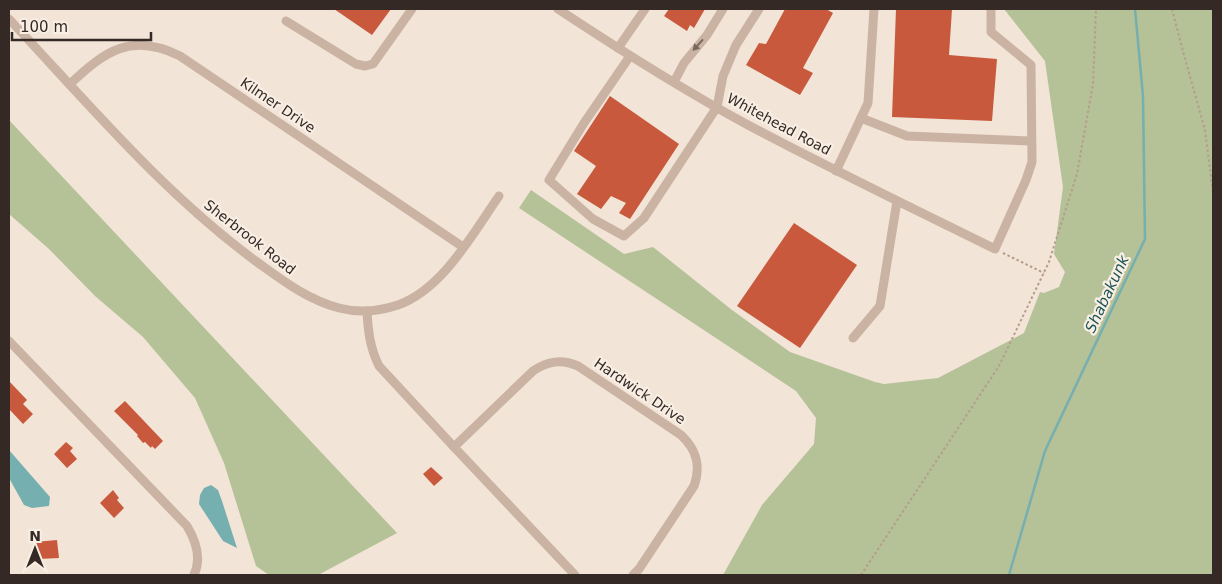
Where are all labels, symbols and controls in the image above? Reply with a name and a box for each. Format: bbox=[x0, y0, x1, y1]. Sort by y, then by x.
scale bar bbox=[12, 10, 151, 42]
text: 100 m bbox=[20, 18, 68, 36]
one-way arrow bbox=[693, 39, 704, 52]
street label: Kilmer Drive bbox=[238, 74, 318, 136]
street label: Whitehead Road bbox=[724, 90, 834, 158]
street label: Sherbrook Road bbox=[201, 196, 299, 278]
water label: Shabakunk bbox=[1081, 251, 1133, 336]
street label: Hardwick Drive bbox=[591, 355, 689, 427]
north arrow bbox=[10, 524, 60, 574]
text: N bbox=[29, 528, 41, 544]

